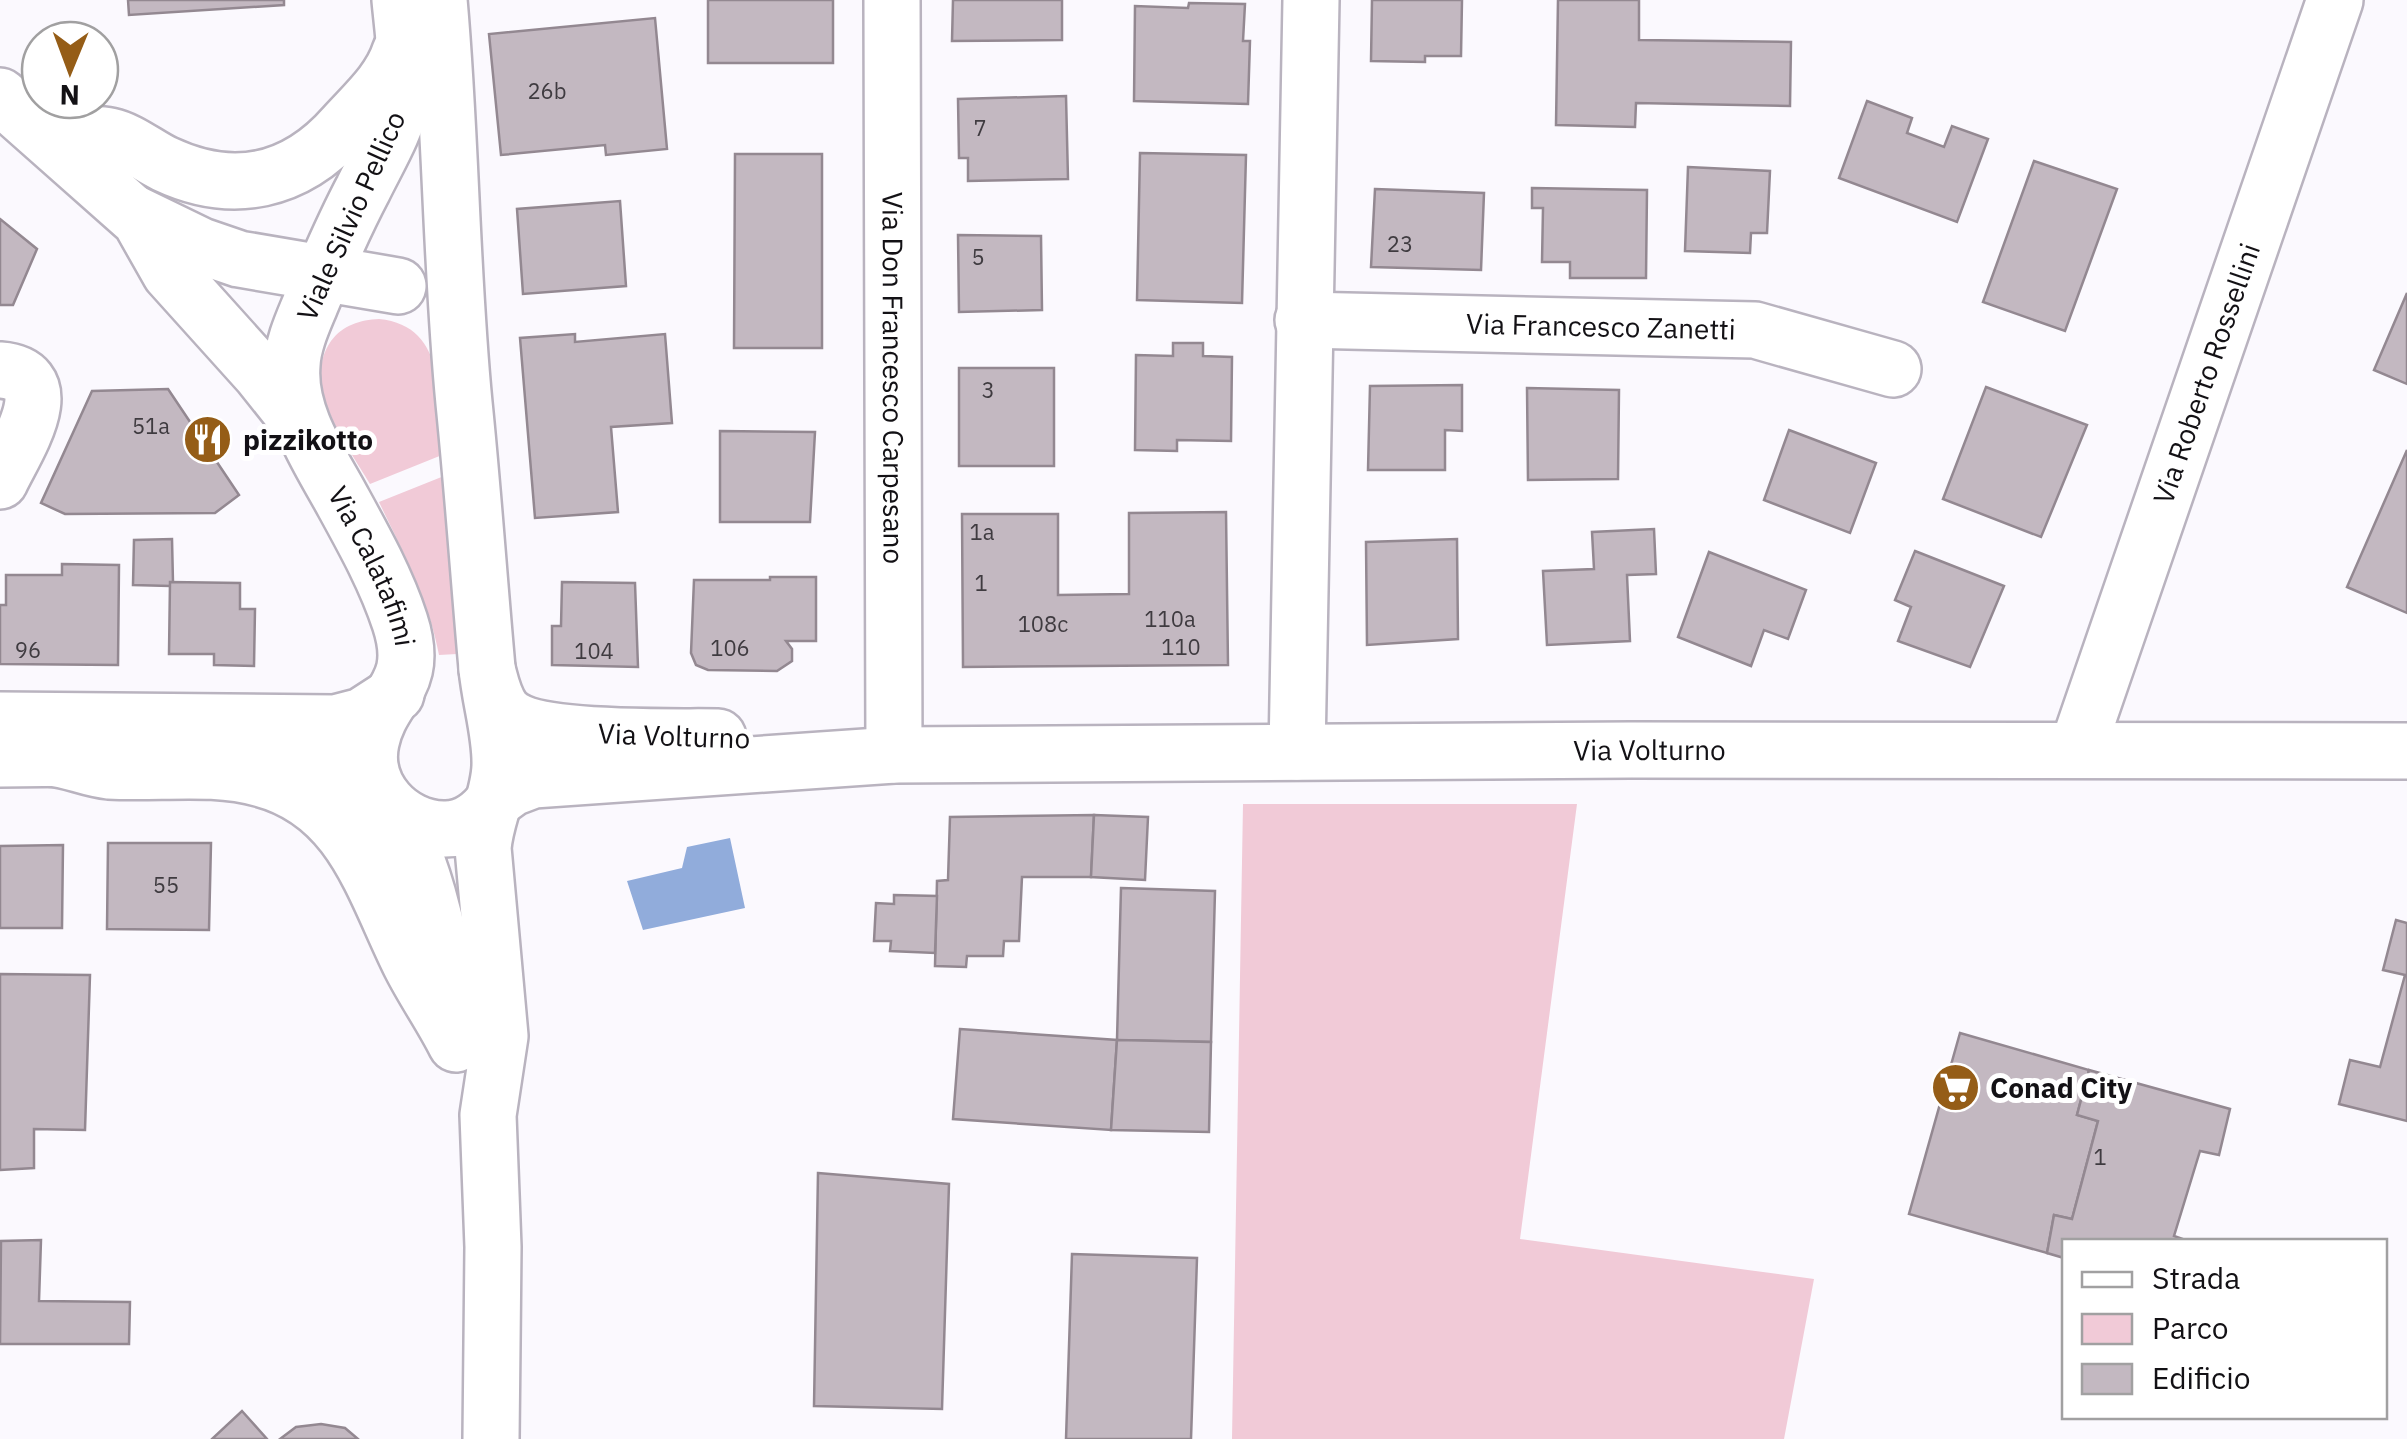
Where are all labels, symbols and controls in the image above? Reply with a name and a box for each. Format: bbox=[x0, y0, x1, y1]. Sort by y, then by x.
north arrow bbox=[20, 20, 120, 120]
house number: 26b bbox=[527, 76, 567, 105]
text: N bbox=[59, 77, 80, 114]
street label: Viale Silvio Pellico bbox=[288, 105, 413, 326]
house number: 7 bbox=[973, 113, 987, 142]
street label: Via Don Francesco Carpesano bbox=[875, 192, 912, 564]
house number: 23 bbox=[1387, 229, 1413, 258]
street label: Via Roberto Rossellini bbox=[2144, 238, 2268, 509]
house number: 5 bbox=[971, 242, 985, 271]
street label: Via Francesco Zanetti bbox=[1466, 305, 1736, 348]
house number: 3 bbox=[981, 375, 995, 404]
house number: 51a bbox=[132, 411, 170, 440]
restaurant icon: pizzikotto bbox=[182, 414, 234, 466]
place label: pizzikotto bbox=[243, 421, 373, 458]
street label: Via Calatafimi bbox=[320, 479, 424, 649]
house number: 1a bbox=[970, 517, 995, 546]
house number: 1 bbox=[974, 568, 988, 597]
house number: 110a bbox=[1144, 604, 1196, 633]
house number: 108c bbox=[1018, 609, 1068, 638]
house number: 110 bbox=[1161, 632, 1201, 661]
house number: 106 bbox=[710, 633, 750, 662]
house number: 96 bbox=[15, 635, 41, 664]
house number: 104 bbox=[574, 636, 614, 665]
street label: Via Volturno bbox=[597, 714, 751, 757]
street label: Via Volturno bbox=[1573, 731, 1726, 768]
house number: 55 bbox=[153, 870, 179, 899]
supermarket icon: Conad City bbox=[1929, 1062, 1981, 1114]
place label: Conad City bbox=[1990, 1069, 2132, 1106]
house number: 1 bbox=[2093, 1142, 2107, 1171]
legend bbox=[2062, 1239, 2387, 1419]
text: Strada bbox=[2152, 1258, 2240, 1297]
text: Parco bbox=[2152, 1308, 2228, 1347]
text: Edificio bbox=[2152, 1358, 2251, 1397]

